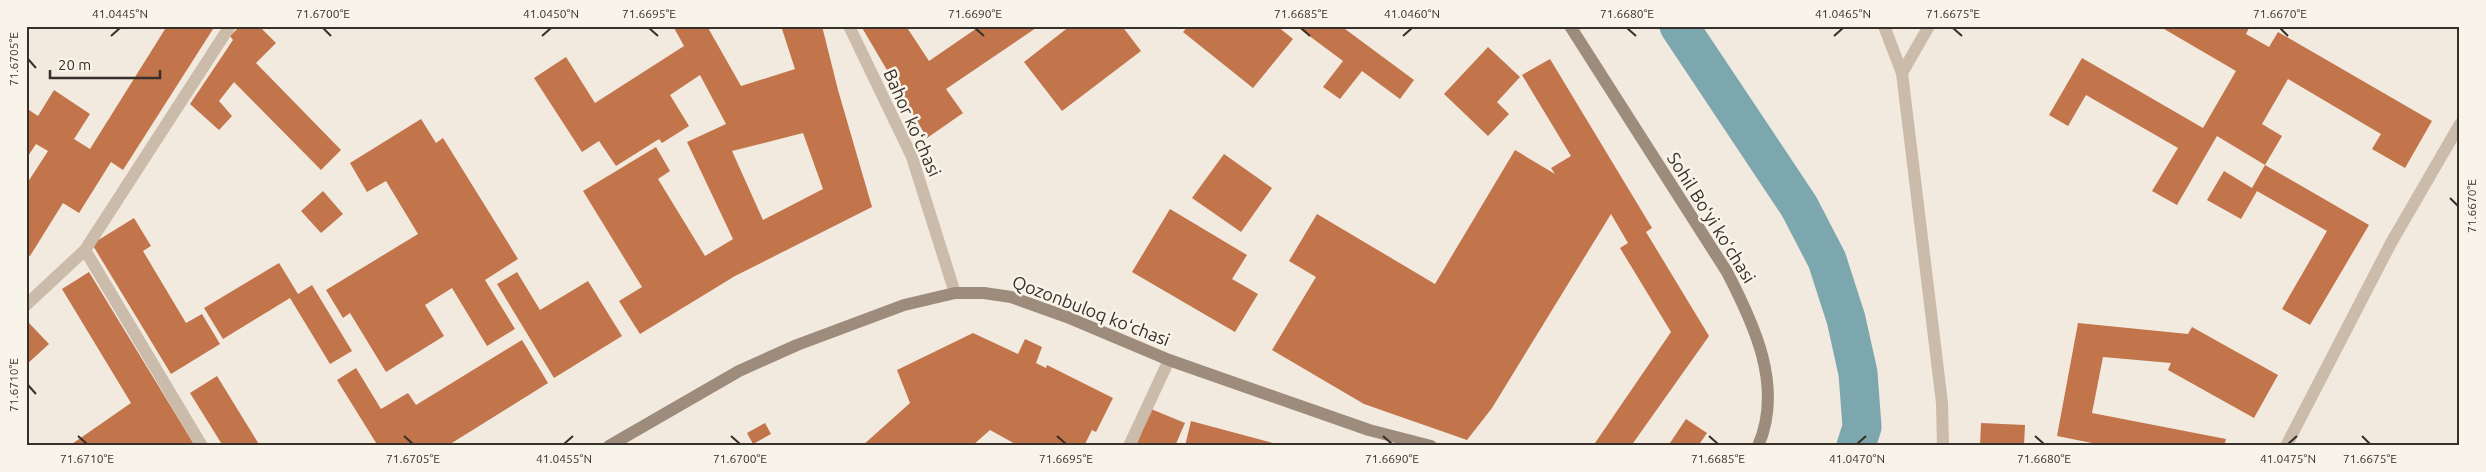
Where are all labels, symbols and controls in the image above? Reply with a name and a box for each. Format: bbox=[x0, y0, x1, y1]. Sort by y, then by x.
text: 41.0445°N bbox=[92, 7, 148, 20]
text: 71.6700°E bbox=[296, 7, 350, 20]
text: 41.0450°N bbox=[523, 7, 579, 20]
text: 71.6695°E bbox=[622, 7, 676, 20]
text: 71.6690°E bbox=[948, 7, 1002, 20]
text: 71.6685°E bbox=[1274, 7, 1328, 20]
text: 41.0460°N bbox=[1384, 7, 1440, 20]
text: 71.6680°E bbox=[1600, 7, 1654, 20]
text: 41.0465°N bbox=[1815, 7, 1871, 20]
text: 71.6675°E bbox=[1926, 7, 1980, 20]
text: 71.6670°E bbox=[2253, 7, 2307, 20]
text: 71.6705°E bbox=[7, 32, 20, 86]
scale bar bbox=[50, 48, 160, 80]
text: 20 m bbox=[58, 56, 91, 73]
street label: Bahor koʻchasi bbox=[880, 66, 946, 180]
street label: Sohil Boʻyi koʻchasi bbox=[1664, 149, 1760, 286]
text: 71.6670°E bbox=[2465, 179, 2478, 233]
street label: Qozonbuloq koʻchasi bbox=[1009, 271, 1173, 350]
text: 71.6710°E bbox=[7, 358, 20, 412]
text: 71.6710°E bbox=[60, 452, 114, 465]
text: 71.6705°E bbox=[386, 452, 440, 465]
text: 41.0455°N bbox=[536, 452, 592, 465]
text: 71.6700°E bbox=[713, 452, 767, 465]
text: 71.6695°E bbox=[1039, 452, 1093, 465]
text: 71.6690°E bbox=[1365, 452, 1419, 465]
text: 71.6685°E bbox=[1691, 452, 1745, 465]
text: 41.0470°N bbox=[1829, 452, 1885, 465]
text: 71.6680°E bbox=[2017, 452, 2071, 465]
text: 41.0475°N bbox=[2260, 452, 2316, 465]
text: 71.6675°E bbox=[2343, 452, 2397, 465]

